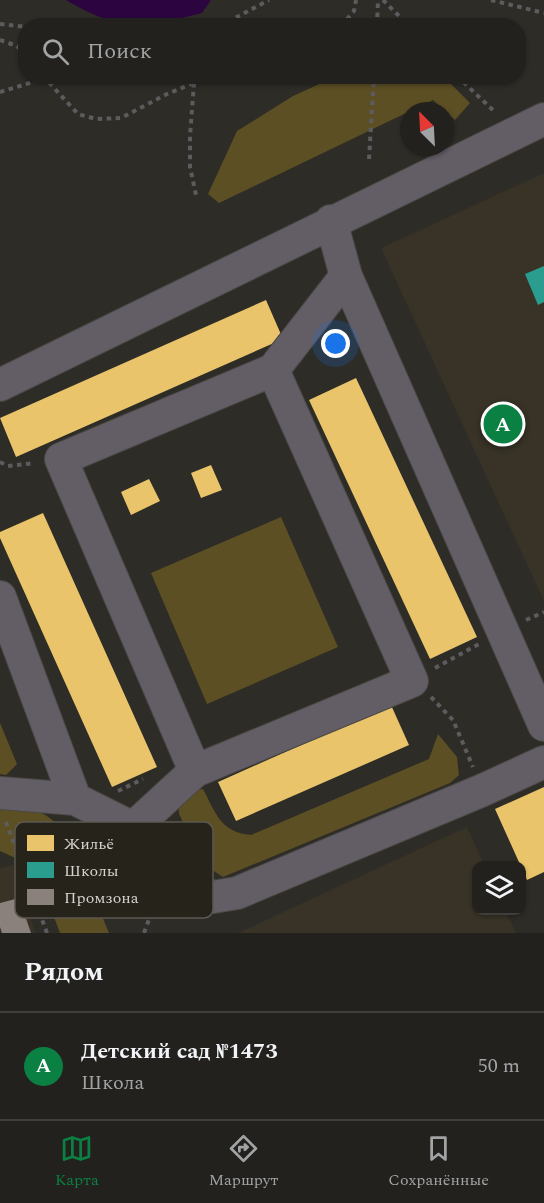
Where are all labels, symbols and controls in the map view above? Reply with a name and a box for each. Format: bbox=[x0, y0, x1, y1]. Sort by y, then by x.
search box bbox=[18, 18, 526, 84]
icon: search bbox=[39, 35, 72, 68]
text: Поиск bbox=[87, 35, 152, 68]
north arrow bbox=[400, 102, 454, 156]
your location bbox=[321, 329, 350, 358]
pin: A bbox=[484, 402, 522, 446]
legend bbox=[15, 822, 213, 918]
text: Жильё bbox=[64, 832, 114, 856]
text: Школы bbox=[64, 859, 119, 883]
map controls bbox=[472, 861, 526, 915]
button: layers bbox=[472, 861, 526, 915]
text: Промзона bbox=[64, 886, 139, 910]
text: Рядом bbox=[24, 952, 104, 992]
text: Детский сад №1473 bbox=[81, 1035, 278, 1068]
text: A bbox=[36, 1051, 51, 1081]
text: 50 m bbox=[478, 1051, 520, 1081]
text: Школа bbox=[81, 1068, 144, 1098]
tab: Карта bbox=[55, 1132, 99, 1192]
tab: Маршрут bbox=[209, 1132, 278, 1192]
tab: Сохранённые bbox=[388, 1132, 489, 1192]

